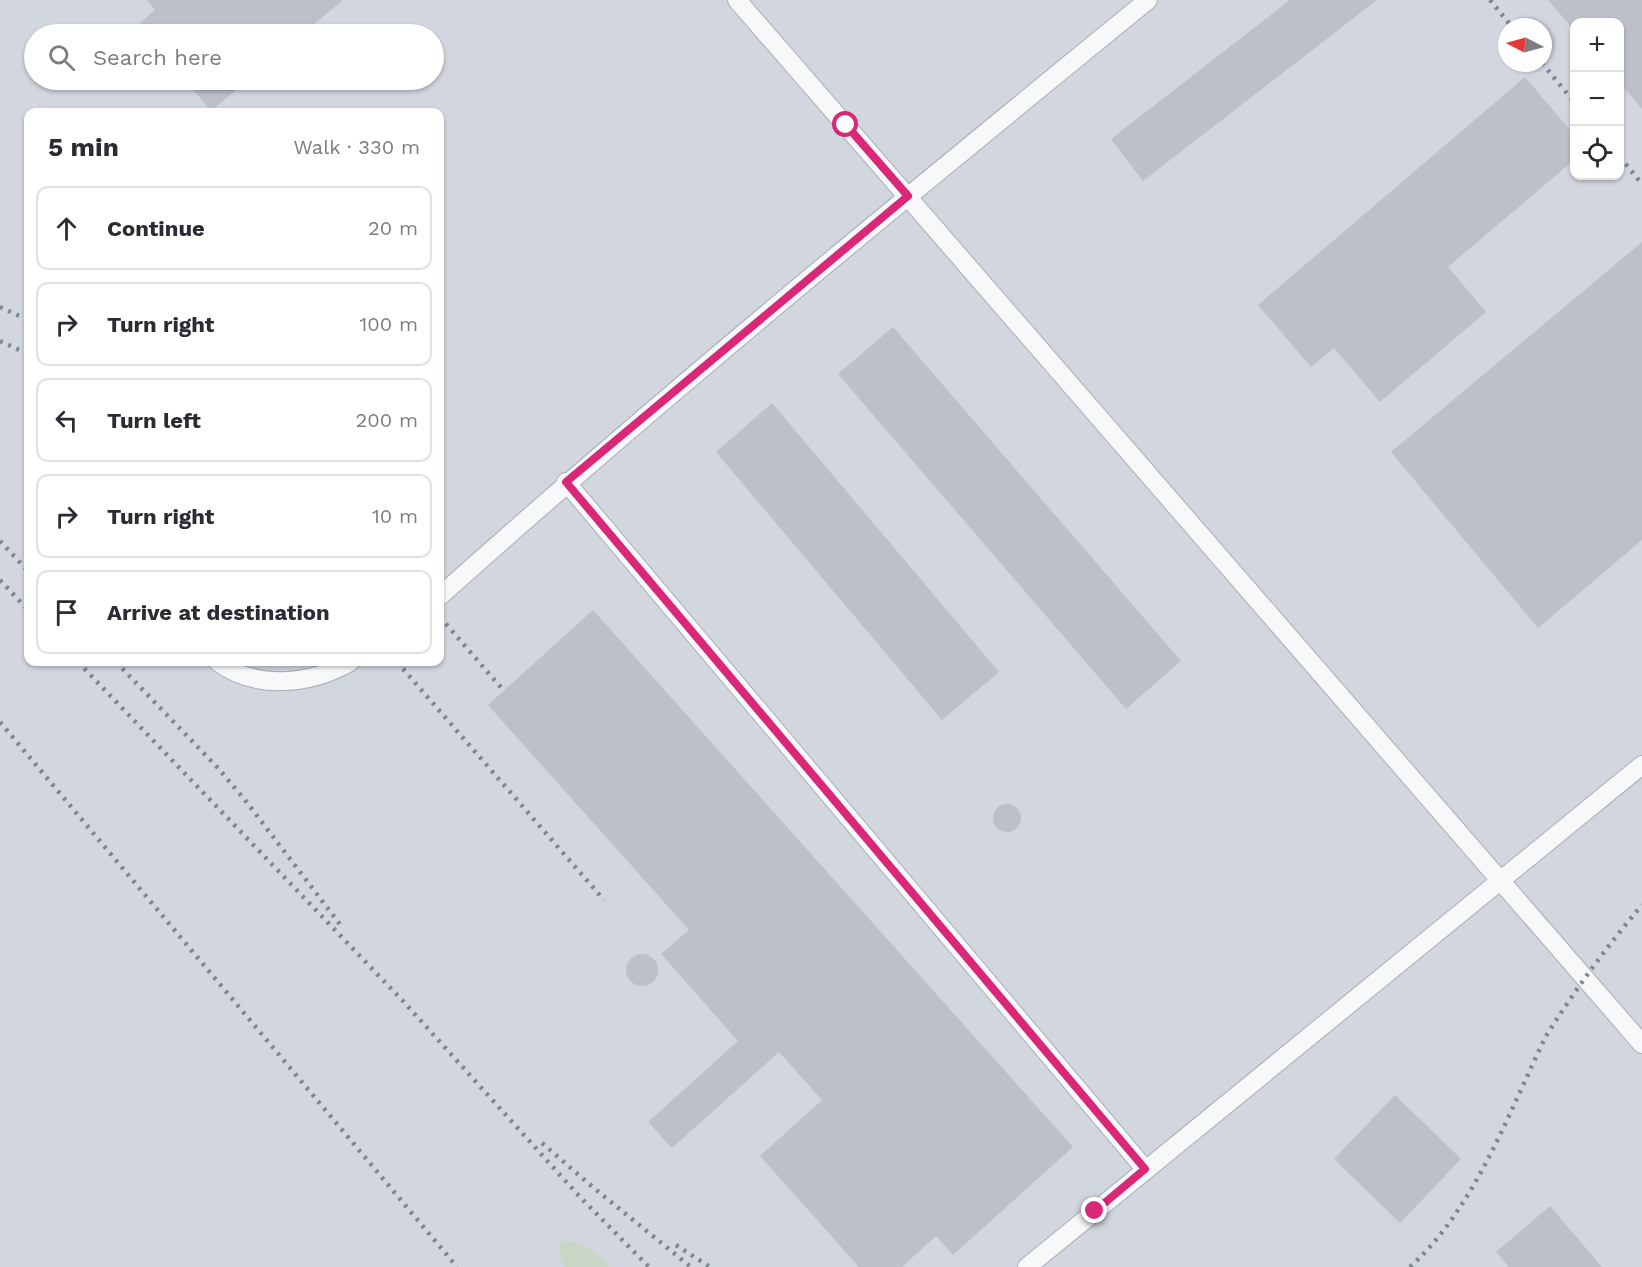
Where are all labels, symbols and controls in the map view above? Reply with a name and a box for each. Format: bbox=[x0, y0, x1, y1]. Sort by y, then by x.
north arrow bbox=[1498, 18, 1552, 72]
map controls bbox=[1570, 18, 1624, 180]
button: + bbox=[1570, 18, 1624, 72]
search box bbox=[24, 24, 444, 90]
icon: search bbox=[45, 41, 78, 74]
text: Search here bbox=[93, 45, 222, 70]
button: − bbox=[1570, 72, 1624, 126]
route start bbox=[832, 111, 858, 137]
button: locate bbox=[1570, 126, 1624, 180]
text: 5 min bbox=[48, 132, 119, 162]
text: Walk · 330 m bbox=[293, 135, 420, 159]
icon: ahead bbox=[50, 212, 83, 245]
text: Continue bbox=[107, 216, 205, 241]
text: 20 m bbox=[368, 216, 418, 240]
icon: right bbox=[50, 308, 83, 341]
text: Turn right bbox=[107, 312, 214, 337]
text: 100 m bbox=[359, 312, 418, 336]
icon: left bbox=[50, 404, 83, 437]
text: Turn left bbox=[107, 408, 201, 433]
text: 200 m bbox=[356, 408, 418, 432]
icon: right bbox=[50, 500, 83, 533]
text: Turn right bbox=[107, 504, 214, 529]
text: 10 m bbox=[372, 504, 418, 528]
icon: arrive bbox=[50, 596, 83, 629]
text: Arrive at destination bbox=[107, 600, 330, 625]
route end bbox=[1081, 1197, 1107, 1223]

